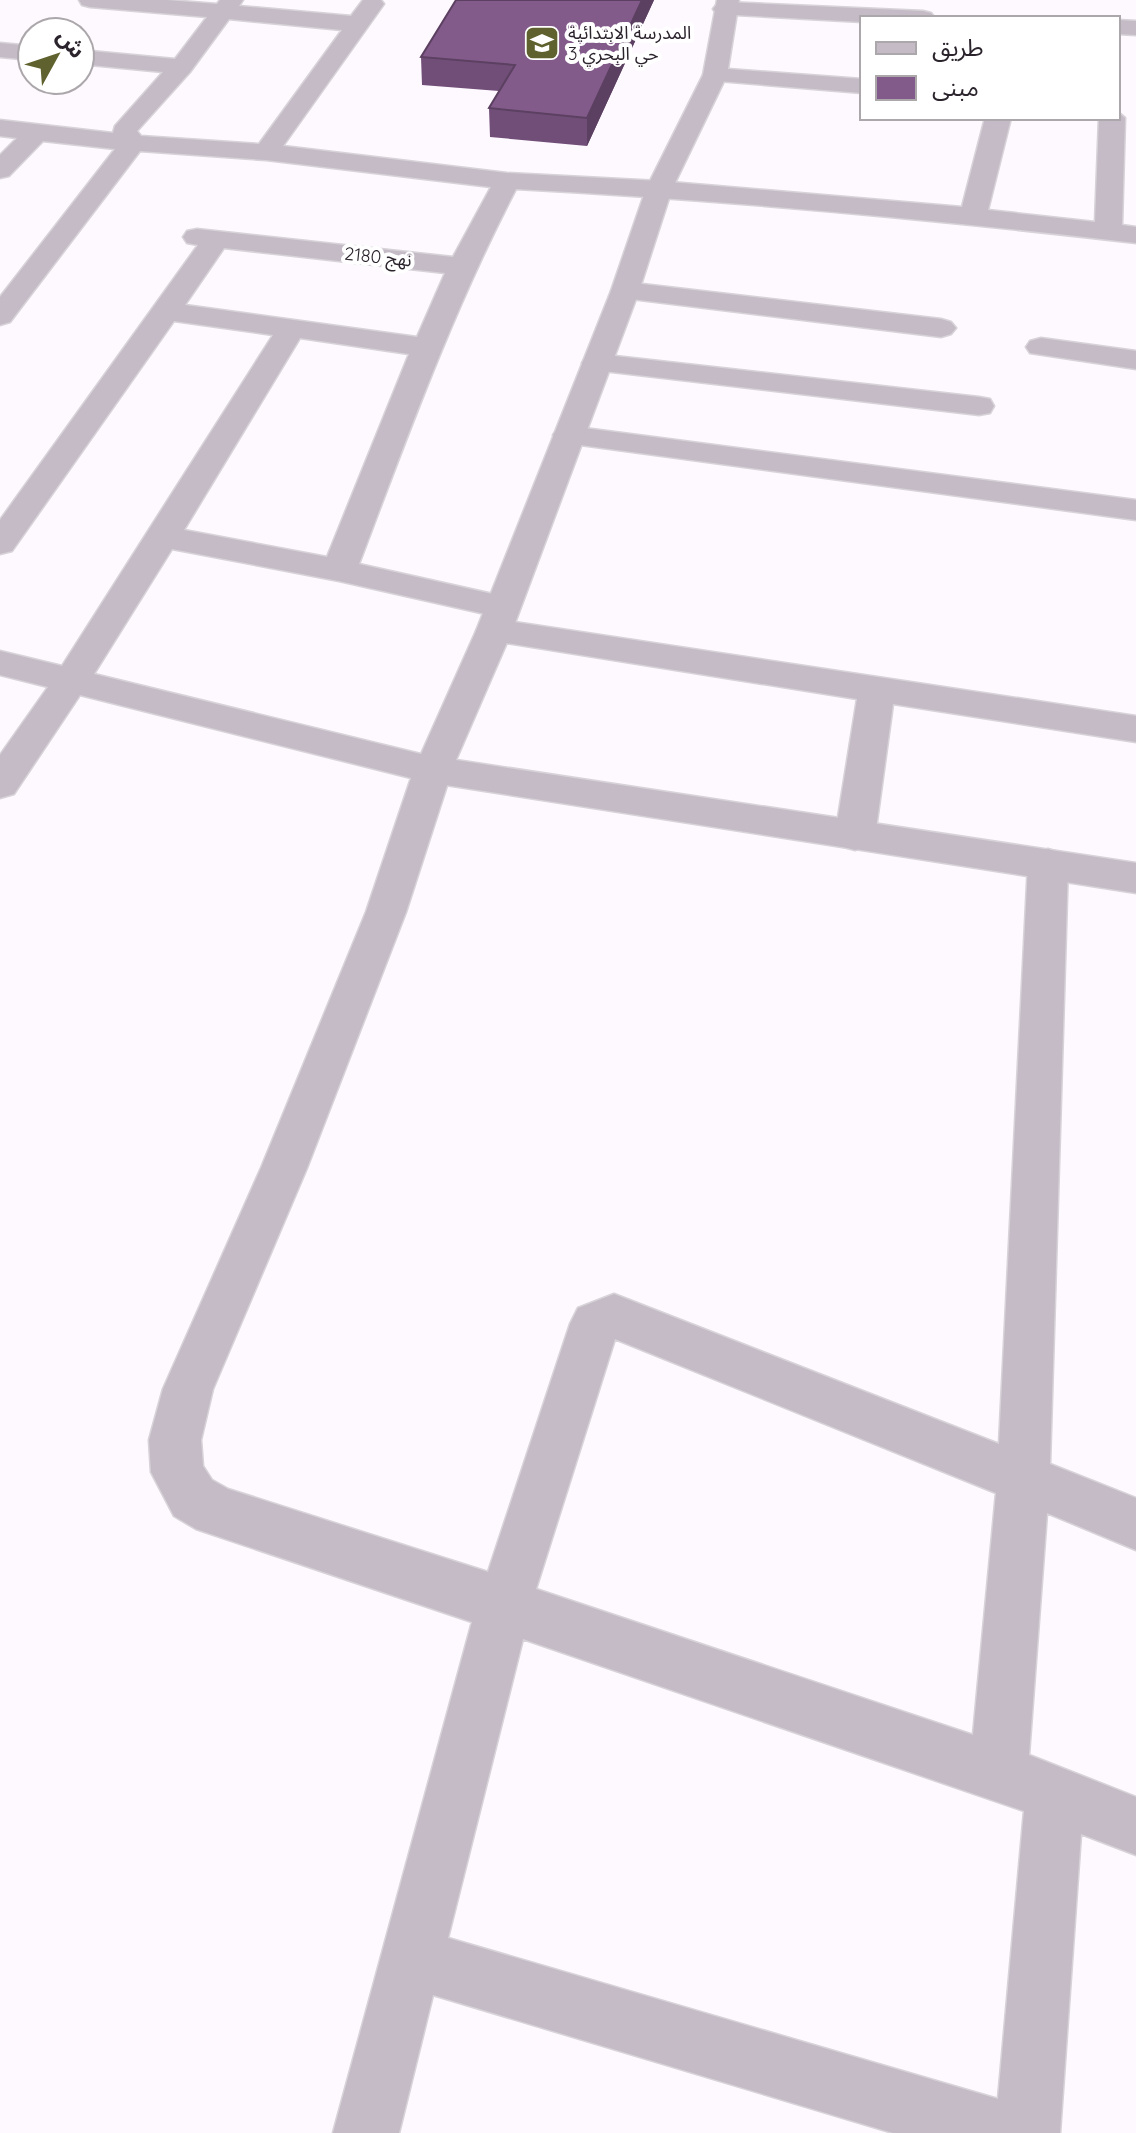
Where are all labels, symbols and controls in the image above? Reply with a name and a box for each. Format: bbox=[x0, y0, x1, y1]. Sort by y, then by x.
north arrow bbox=[16, 16, 96, 96]
legend bbox=[860, 16, 1120, 120]
place label: المدرسة الابتدائية حي البحري 3 bbox=[568, 21, 691, 67]
text: ش bbox=[51, 23, 92, 64]
school or university icon: المدرسة الابتدائية حي البحري 3 bbox=[523, 24, 561, 62]
text: طريق bbox=[932, 32, 984, 63]
text: مبنى bbox=[932, 72, 979, 102]
street label: نهج 2180 bbox=[343, 242, 413, 273]

